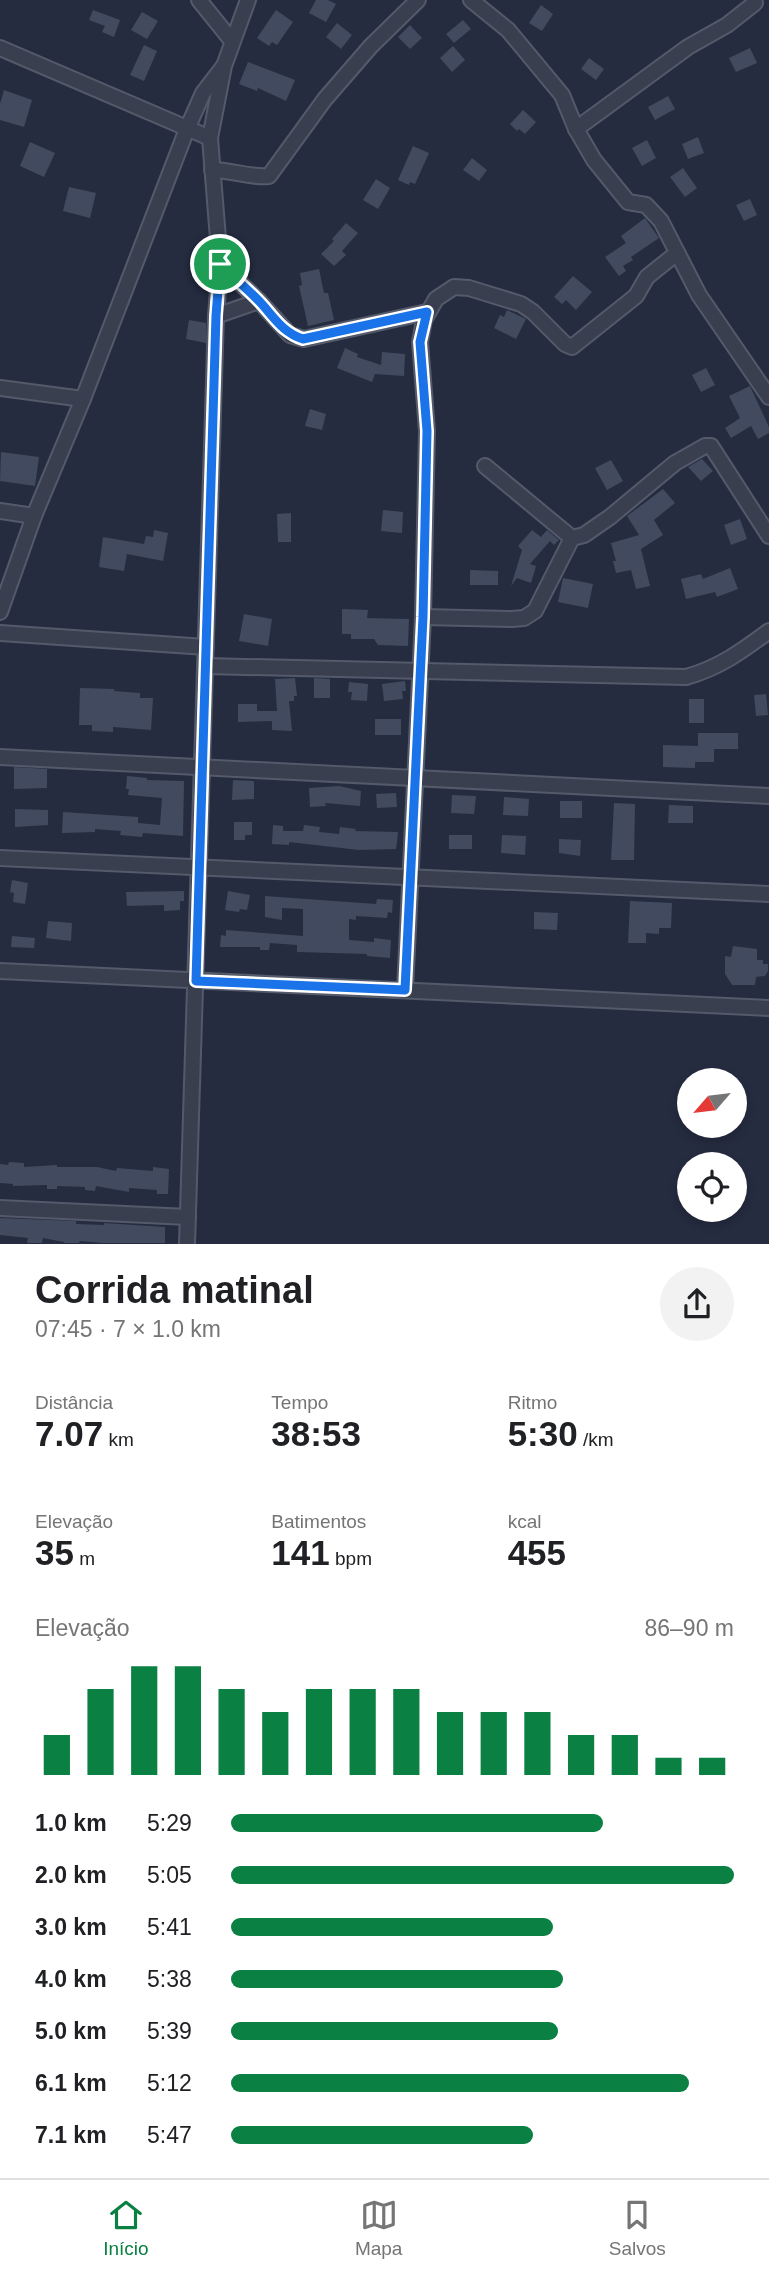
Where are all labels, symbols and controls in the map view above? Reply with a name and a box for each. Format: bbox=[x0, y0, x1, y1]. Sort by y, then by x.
pin bbox=[190, 234, 250, 294]
icon: arrive bbox=[201, 245, 239, 283]
north arrow bbox=[677, 1068, 747, 1138]
map controls bbox=[677, 1068, 747, 1222]
button: locate bbox=[677, 1152, 747, 1222]
button: share bbox=[660, 1267, 734, 1341]
text: Corrida matinal bbox=[35, 1269, 314, 1311]
text: 07:45 · 7 × 1.0 km bbox=[35, 1316, 221, 1342]
text: Distância bbox=[35, 1392, 113, 1413]
text: Tempo bbox=[271, 1392, 328, 1413]
text: Ritmo bbox=[508, 1392, 557, 1413]
text: 7.07 bbox=[35, 1414, 103, 1453]
text: 38:53 bbox=[271, 1414, 361, 1453]
text: 5:30 bbox=[508, 1414, 578, 1453]
text: km bbox=[103, 1429, 134, 1450]
text: /km bbox=[578, 1429, 614, 1450]
text: Elevação bbox=[35, 1511, 113, 1532]
text: Batimentos bbox=[271, 1511, 366, 1532]
text: kcal bbox=[508, 1511, 541, 1532]
text: 35 bbox=[35, 1533, 74, 1572]
text: 141 bbox=[271, 1533, 330, 1572]
text: 455 bbox=[508, 1533, 566, 1572]
text: m bbox=[74, 1548, 95, 1569]
text: bpm bbox=[330, 1548, 372, 1569]
text: Elevação bbox=[35, 1615, 130, 1641]
text: 86–90 m bbox=[644, 1615, 734, 1641]
text: 1.0 km bbox=[35, 1810, 107, 1836]
text: 5:29 bbox=[147, 1810, 192, 1836]
text: 2.0 km bbox=[35, 1862, 107, 1888]
text: 5:05 bbox=[147, 1862, 192, 1888]
text: 3.0 km bbox=[35, 1914, 107, 1940]
text: 5:41 bbox=[147, 1914, 192, 1940]
text: 4.0 km bbox=[35, 1966, 107, 1992]
text: 5:38 bbox=[147, 1966, 192, 1992]
text: 5.0 km bbox=[35, 2018, 107, 2044]
text: 5:39 bbox=[147, 2018, 192, 2044]
text: 6.1 km bbox=[35, 2070, 107, 2096]
text: 5:12 bbox=[147, 2070, 192, 2096]
text: 7.1 km bbox=[35, 2122, 107, 2148]
text: 5:47 bbox=[147, 2122, 192, 2148]
tab: Início bbox=[103, 2196, 149, 2260]
tab: Mapa bbox=[355, 2196, 402, 2260]
tab: Salvos bbox=[609, 2196, 666, 2260]

